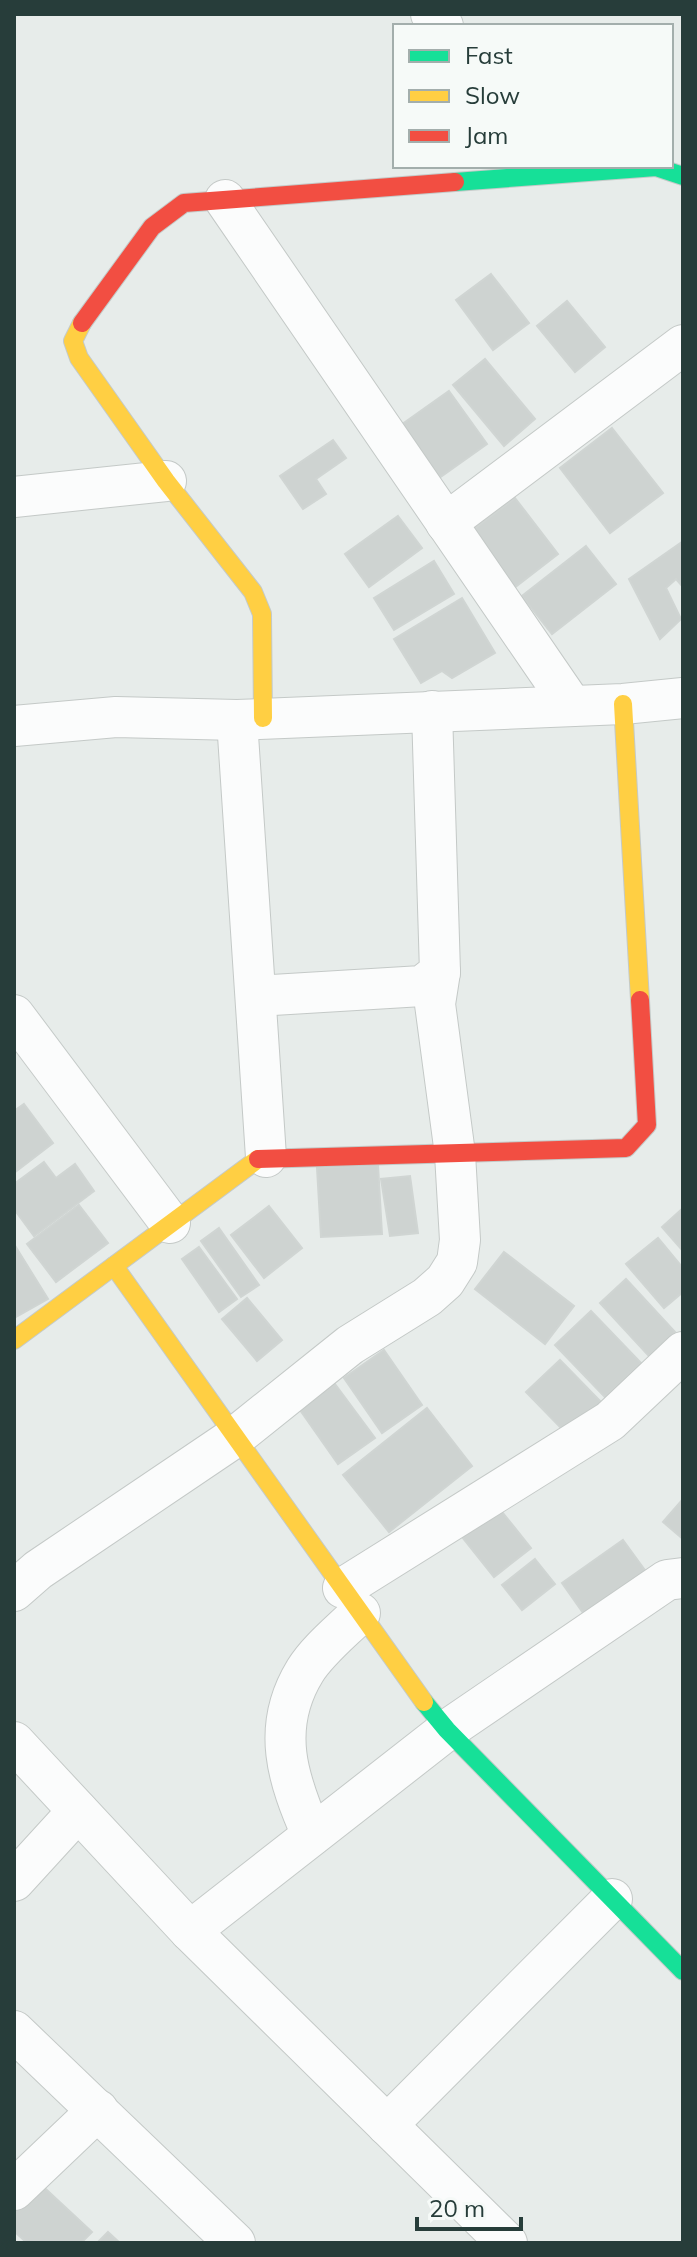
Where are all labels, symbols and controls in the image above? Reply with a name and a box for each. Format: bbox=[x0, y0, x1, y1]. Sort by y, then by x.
legend bbox=[393, 24, 673, 168]
text: Fast bbox=[465, 40, 513, 70]
text: Slow bbox=[465, 80, 520, 110]
text: Jam bbox=[465, 120, 508, 150]
scale bar bbox=[417, 2181, 521, 2231]
text: 20 m bbox=[429, 2193, 485, 2223]

